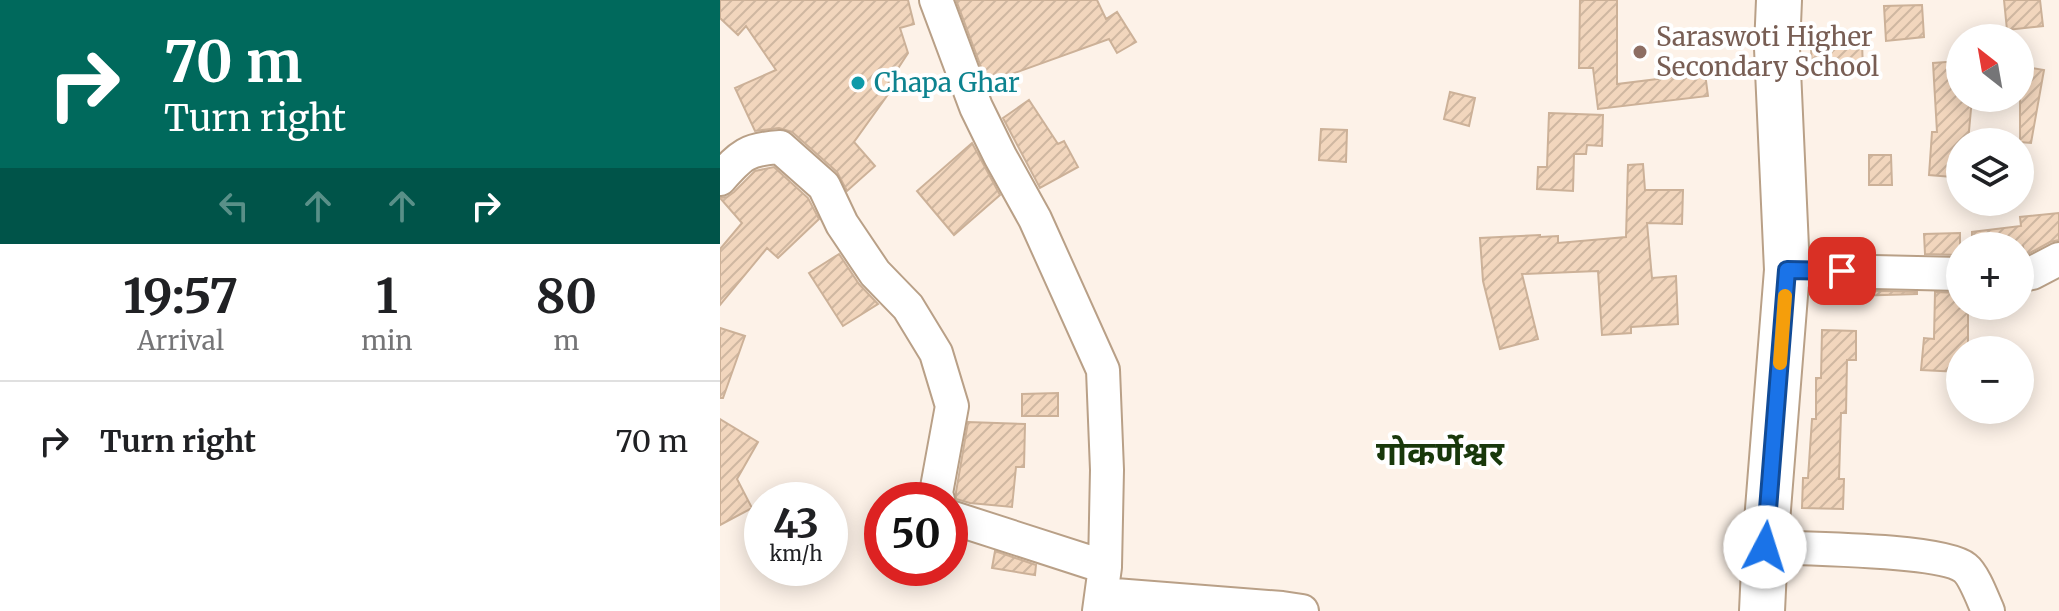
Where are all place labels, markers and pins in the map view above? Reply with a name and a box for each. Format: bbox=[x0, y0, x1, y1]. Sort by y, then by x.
place label: Saraswoti Higher Secondary School bbox=[1656, 20, 1879, 83]
marker: Saraswoti Higher Secondary School bbox=[1631, 43, 1649, 61]
place label: Chapa Ghar bbox=[874, 66, 1020, 99]
marker: Chapa Ghar bbox=[849, 74, 867, 92]
pin bbox=[1808, 237, 1876, 305]

